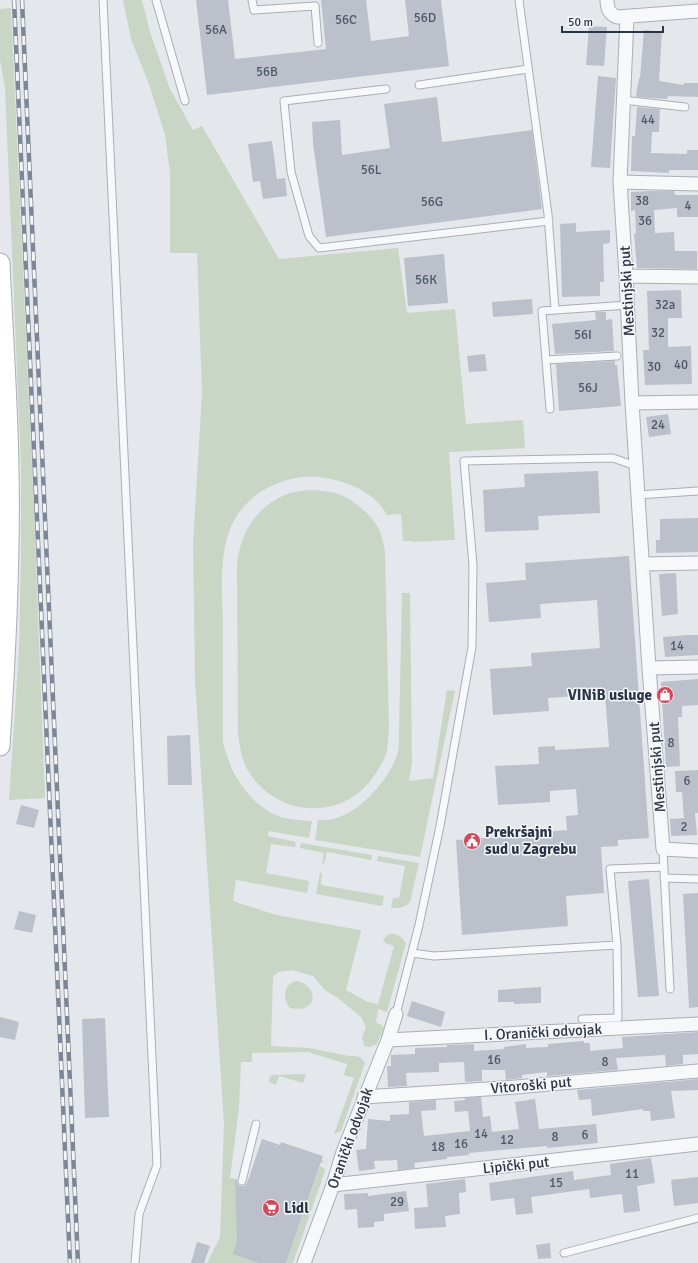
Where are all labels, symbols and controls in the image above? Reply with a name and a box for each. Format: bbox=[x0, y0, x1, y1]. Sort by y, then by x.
scale bar bbox=[562, 8, 663, 34]
house number: 56D bbox=[414, 10, 436, 26]
house number: 56C bbox=[335, 12, 357, 28]
text: 50 m bbox=[568, 15, 593, 30]
house number: 56A bbox=[205, 22, 227, 38]
house number: 56B bbox=[256, 64, 278, 80]
house number: 44 bbox=[641, 112, 655, 128]
house number: 56L bbox=[361, 162, 382, 178]
house number: 38 bbox=[635, 193, 649, 209]
house number: 56G bbox=[421, 194, 443, 210]
house number: 4 bbox=[684, 198, 692, 214]
house number: 36 bbox=[638, 213, 652, 229]
street label: Mestinjski put bbox=[616, 245, 638, 337]
house number: 56K bbox=[415, 272, 437, 288]
house number: 32a bbox=[655, 297, 675, 313]
house number: 32 bbox=[651, 325, 665, 341]
house number: 56I bbox=[574, 327, 592, 343]
house number: 40 bbox=[674, 357, 688, 373]
house number: 30 bbox=[647, 359, 661, 375]
house number: 56J bbox=[578, 380, 598, 396]
house number: 24 bbox=[651, 417, 665, 433]
house number: 14 bbox=[670, 638, 684, 654]
shop icon: VINiB usluge bbox=[655, 685, 675, 705]
place label: VINiB usluge bbox=[568, 686, 652, 704]
street label: Mestinjski put bbox=[645, 721, 669, 813]
house number: 8 bbox=[667, 735, 675, 751]
house number: 6 bbox=[683, 773, 691, 789]
house number: 2 bbox=[680, 819, 688, 835]
place label: Prekršajni sud u Zagrebu bbox=[485, 823, 576, 858]
public building icon: Prekršajni sud u Zagrebu bbox=[462, 831, 482, 851]
street label: I. Oranički odvojak bbox=[484, 1020, 603, 1044]
house number: 16 bbox=[487, 1052, 501, 1068]
house number: 8 bbox=[601, 1054, 609, 1070]
street label: Vitoroški put bbox=[490, 1072, 572, 1098]
street label: Oranički odvojak bbox=[323, 1084, 377, 1191]
house number: 14 bbox=[474, 1126, 488, 1142]
house number: 6 bbox=[581, 1127, 589, 1143]
house number: 8 bbox=[551, 1129, 559, 1145]
house number: 12 bbox=[500, 1132, 514, 1148]
house number: 16 bbox=[454, 1136, 468, 1152]
house number: 18 bbox=[431, 1139, 445, 1155]
street label: Lipički put bbox=[482, 1153, 550, 1177]
house number: 11 bbox=[625, 1166, 639, 1182]
house number: 15 bbox=[549, 1175, 563, 1191]
house number: 29 bbox=[390, 1194, 404, 1210]
supermarket icon: Lidl bbox=[261, 1198, 281, 1218]
place label: Lidl bbox=[284, 1199, 309, 1217]

